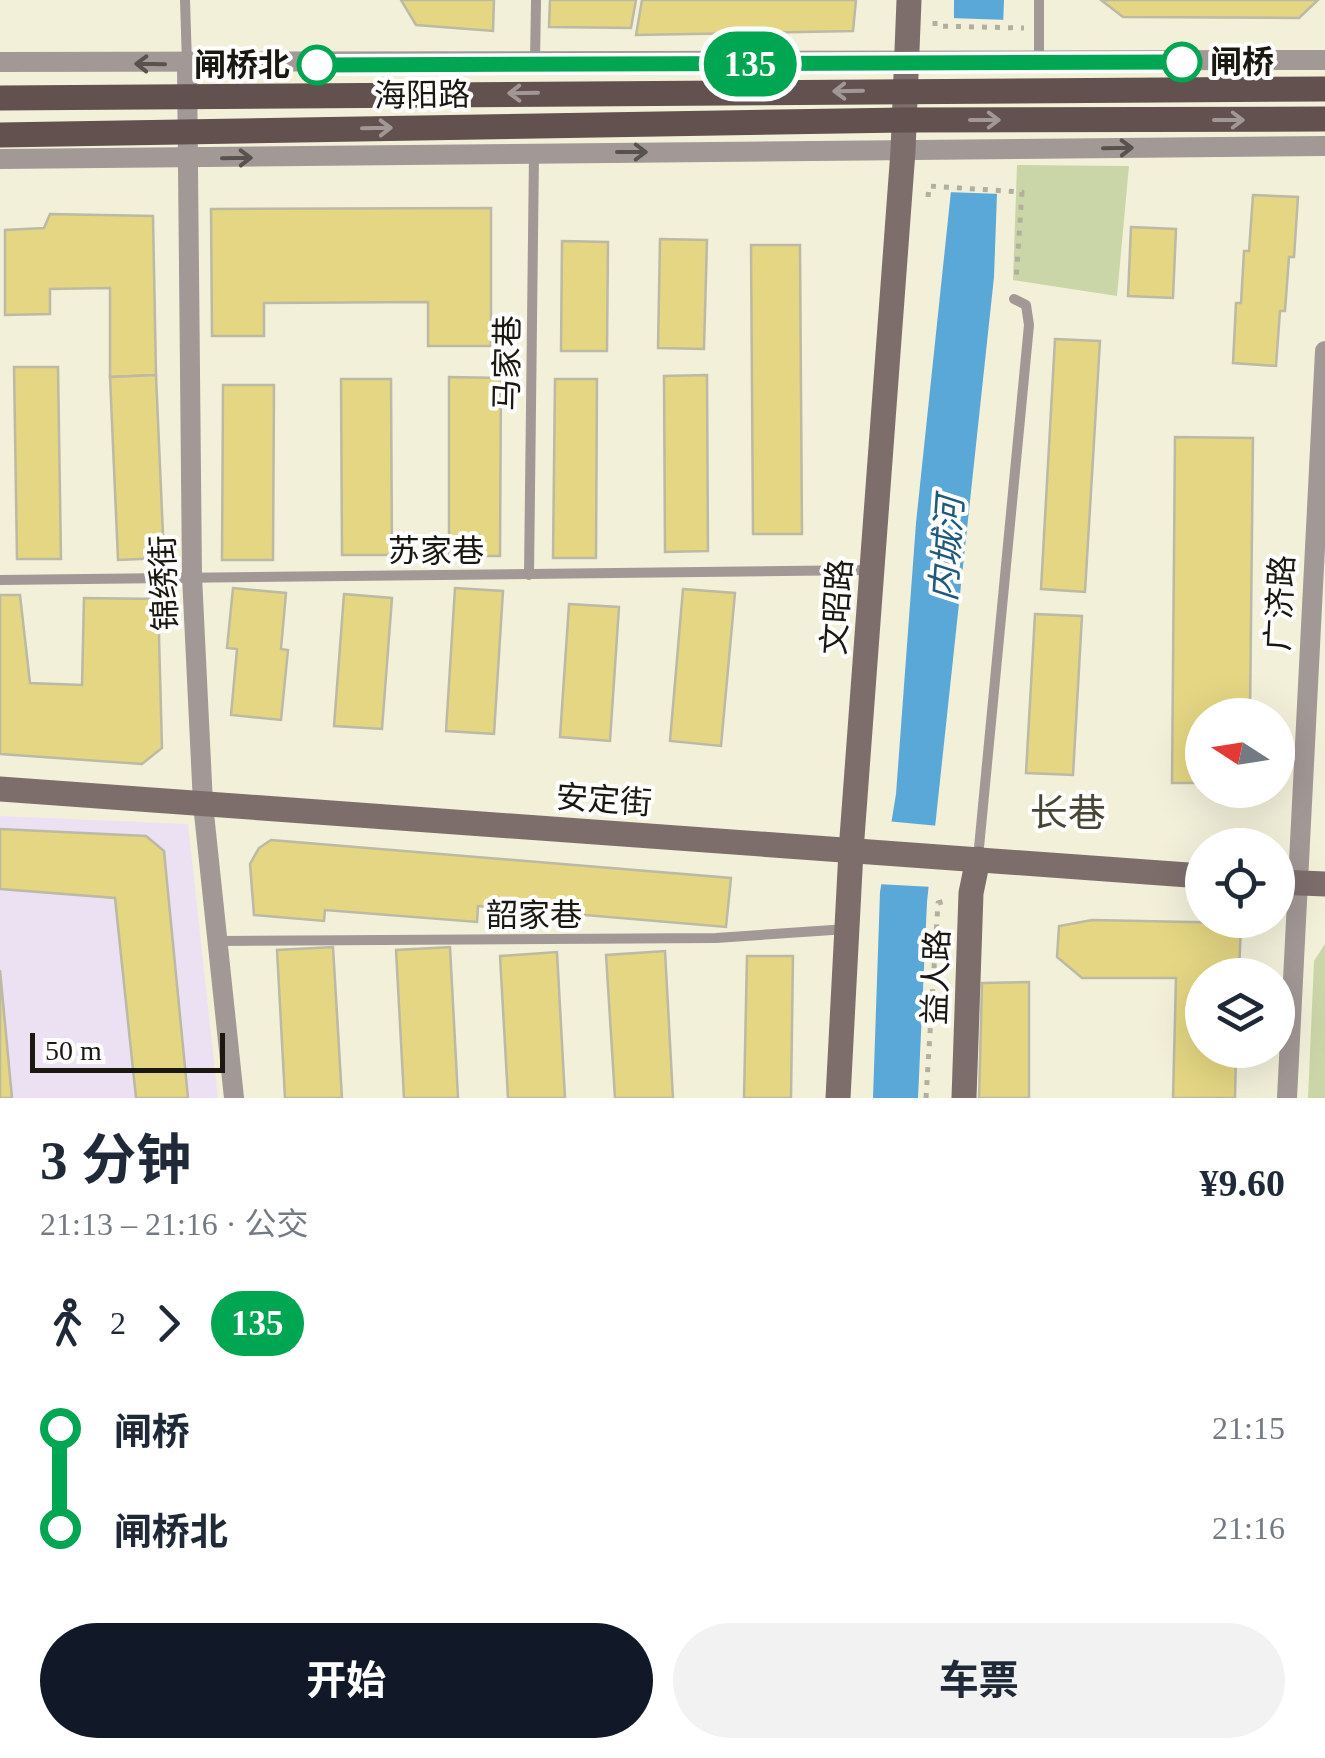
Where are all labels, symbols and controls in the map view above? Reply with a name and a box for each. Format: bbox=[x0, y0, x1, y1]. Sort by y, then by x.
line badge: 135 bbox=[692, 32, 808, 96]
marker: 闸桥 bbox=[1163, 43, 1201, 81]
place label: 闸桥 bbox=[1210, 44, 1274, 80]
text: 135 bbox=[724, 45, 776, 84]
marker: 闸桥北 bbox=[298, 46, 336, 84]
place label: 闸桥北 bbox=[194, 47, 290, 83]
one-way arrow bbox=[135, 55, 167, 74]
street label: 海阳路 bbox=[374, 76, 470, 114]
one-way arrow bbox=[832, 81, 864, 100]
one-way arrow bbox=[508, 84, 540, 103]
one-way arrow bbox=[968, 110, 1001, 130]
one-way arrow bbox=[1212, 110, 1245, 130]
one-way arrow bbox=[361, 119, 393, 138]
one-way arrow bbox=[1102, 138, 1134, 157]
one-way arrow bbox=[616, 142, 648, 162]
one-way arrow bbox=[221, 148, 253, 167]
street label: 马家巷 bbox=[488, 315, 526, 411]
water label: 内城河 bbox=[924, 489, 971, 603]
street label: 苏家巷 bbox=[388, 533, 484, 569]
street label: 锦绣街 bbox=[144, 534, 184, 632]
street label: 广济路 bbox=[1260, 554, 1300, 652]
street label: 文昭路 bbox=[816, 558, 858, 656]
north arrow bbox=[1185, 698, 1295, 808]
map controls bbox=[1185, 698, 1295, 1068]
street label: 安定街 bbox=[555, 779, 653, 821]
district label: 长巷 bbox=[1030, 792, 1106, 834]
button: locate bbox=[1185, 828, 1295, 938]
street label: 韶家巷 bbox=[486, 897, 582, 933]
street label: 益人路 bbox=[916, 928, 956, 1026]
button: layers bbox=[1185, 958, 1295, 1068]
scale bar bbox=[30, 1028, 225, 1072]
text: 50 m bbox=[45, 1035, 102, 1066]
text: 3 分钟 bbox=[40, 1130, 191, 1191]
text: ¥9.60 bbox=[1200, 1162, 1285, 1204]
text: 21:13 – 21:16 · 公交 bbox=[40, 1206, 308, 1242]
icon: walk bbox=[40, 1296, 95, 1351]
icon: forward bbox=[141, 1296, 196, 1351]
text: 135 bbox=[231, 1304, 284, 1343]
text: 2 bbox=[110, 1305, 126, 1341]
text: 21:15 bbox=[1212, 1410, 1285, 1446]
text: 闸桥 bbox=[114, 1411, 190, 1453]
text: 21:16 bbox=[1212, 1510, 1285, 1546]
text: 闸桥北 bbox=[114, 1511, 228, 1553]
button: 开始 bbox=[40, 1623, 653, 1738]
button: 车票 bbox=[673, 1623, 1285, 1738]

